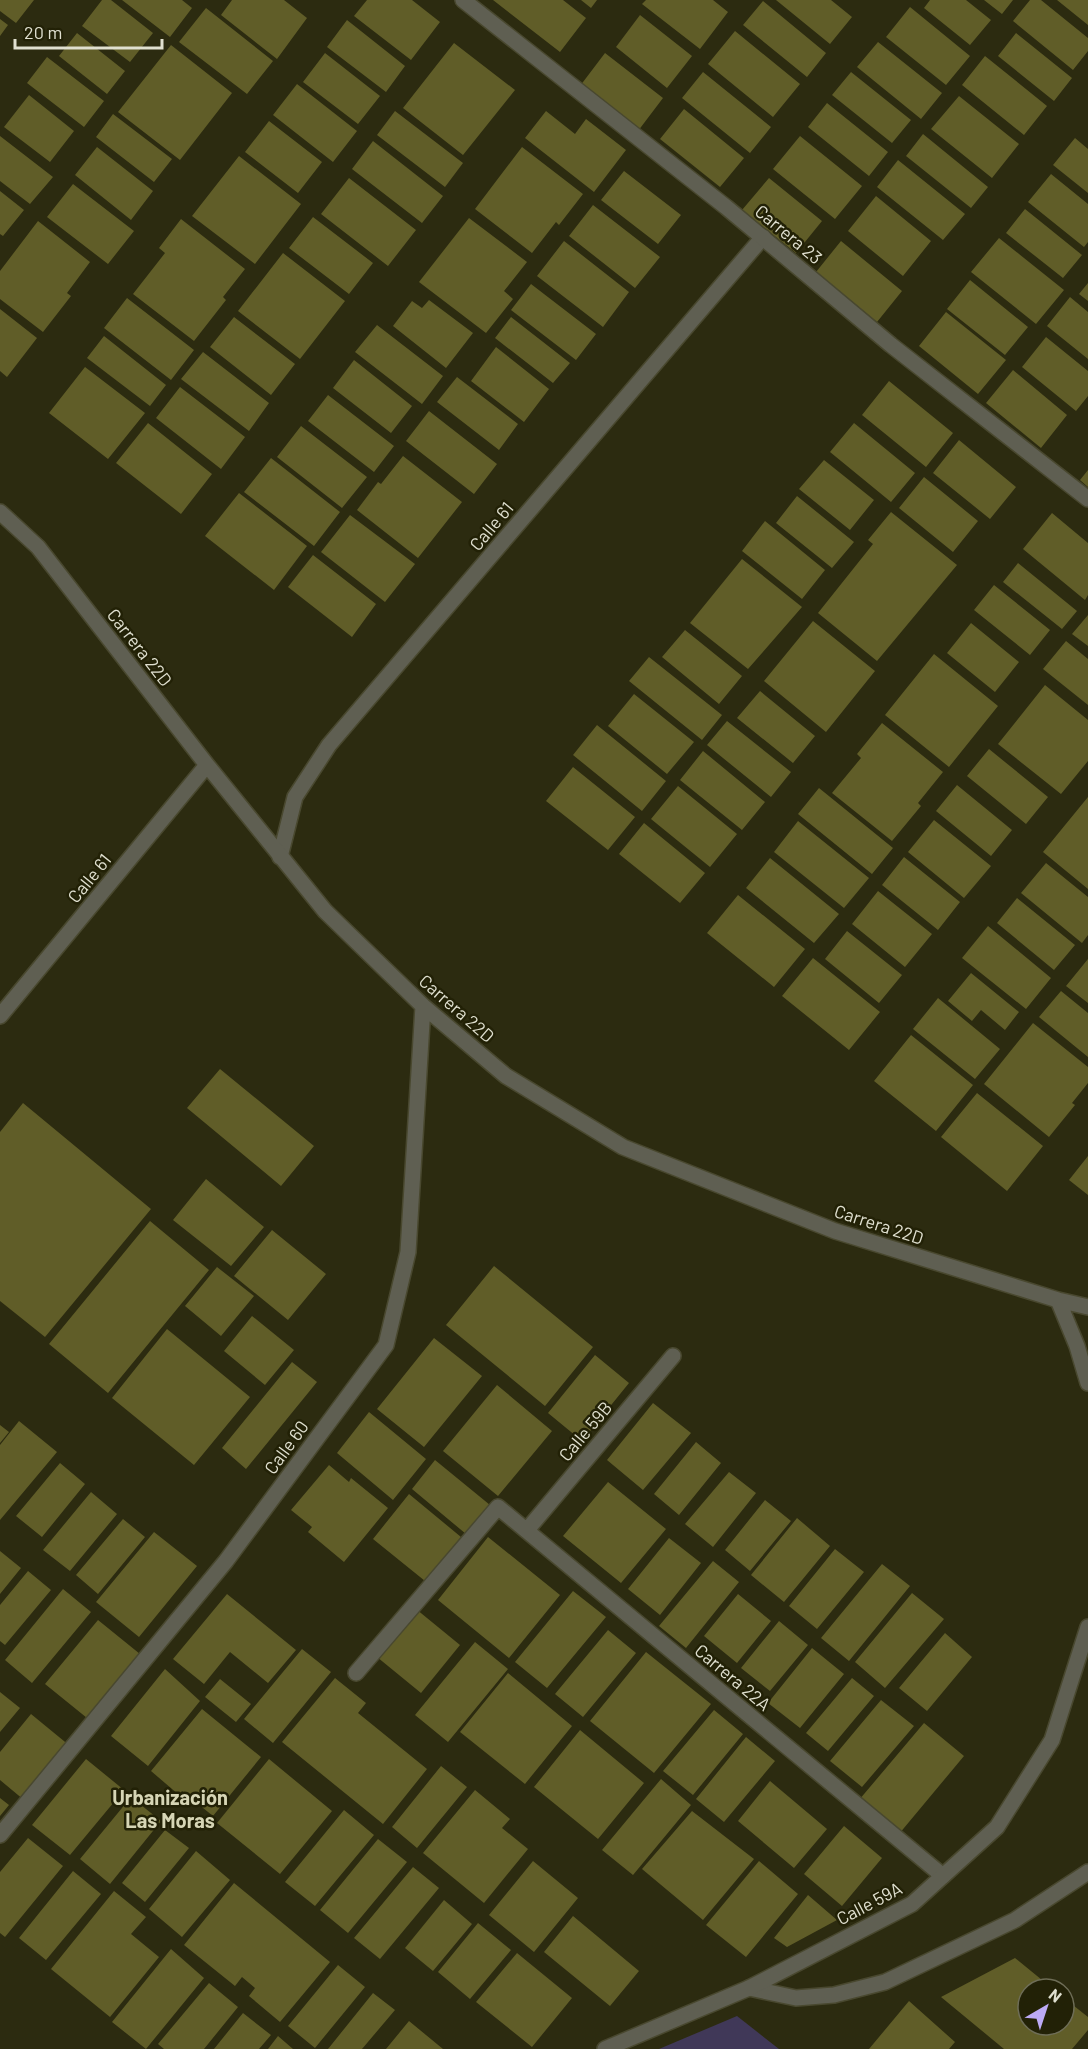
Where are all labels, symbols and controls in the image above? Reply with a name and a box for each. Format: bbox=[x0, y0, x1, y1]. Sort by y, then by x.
scale bar bbox=[15, 12, 162, 50]
text: 20 m bbox=[24, 21, 62, 43]
street label: Carrera 23 bbox=[751, 200, 827, 268]
street label: Calle 61 bbox=[464, 497, 518, 555]
street label: Carrera 22D bbox=[103, 604, 177, 690]
street label: Calle 61 bbox=[63, 849, 115, 907]
street label: Carrera 22D bbox=[415, 969, 499, 1047]
street label: Carrera 22D bbox=[832, 1199, 926, 1249]
street label: Calle 59B bbox=[554, 1397, 616, 1465]
street label: Calle 60 bbox=[259, 1416, 313, 1478]
street label: Carrera 22A bbox=[691, 1639, 775, 1715]
district label: Urbanización Las Moras bbox=[112, 1785, 228, 1832]
street label: Calle 59A bbox=[832, 1877, 906, 1929]
north arrow bbox=[1016, 1977, 1076, 2037]
text: N bbox=[1046, 1984, 1066, 2006]

